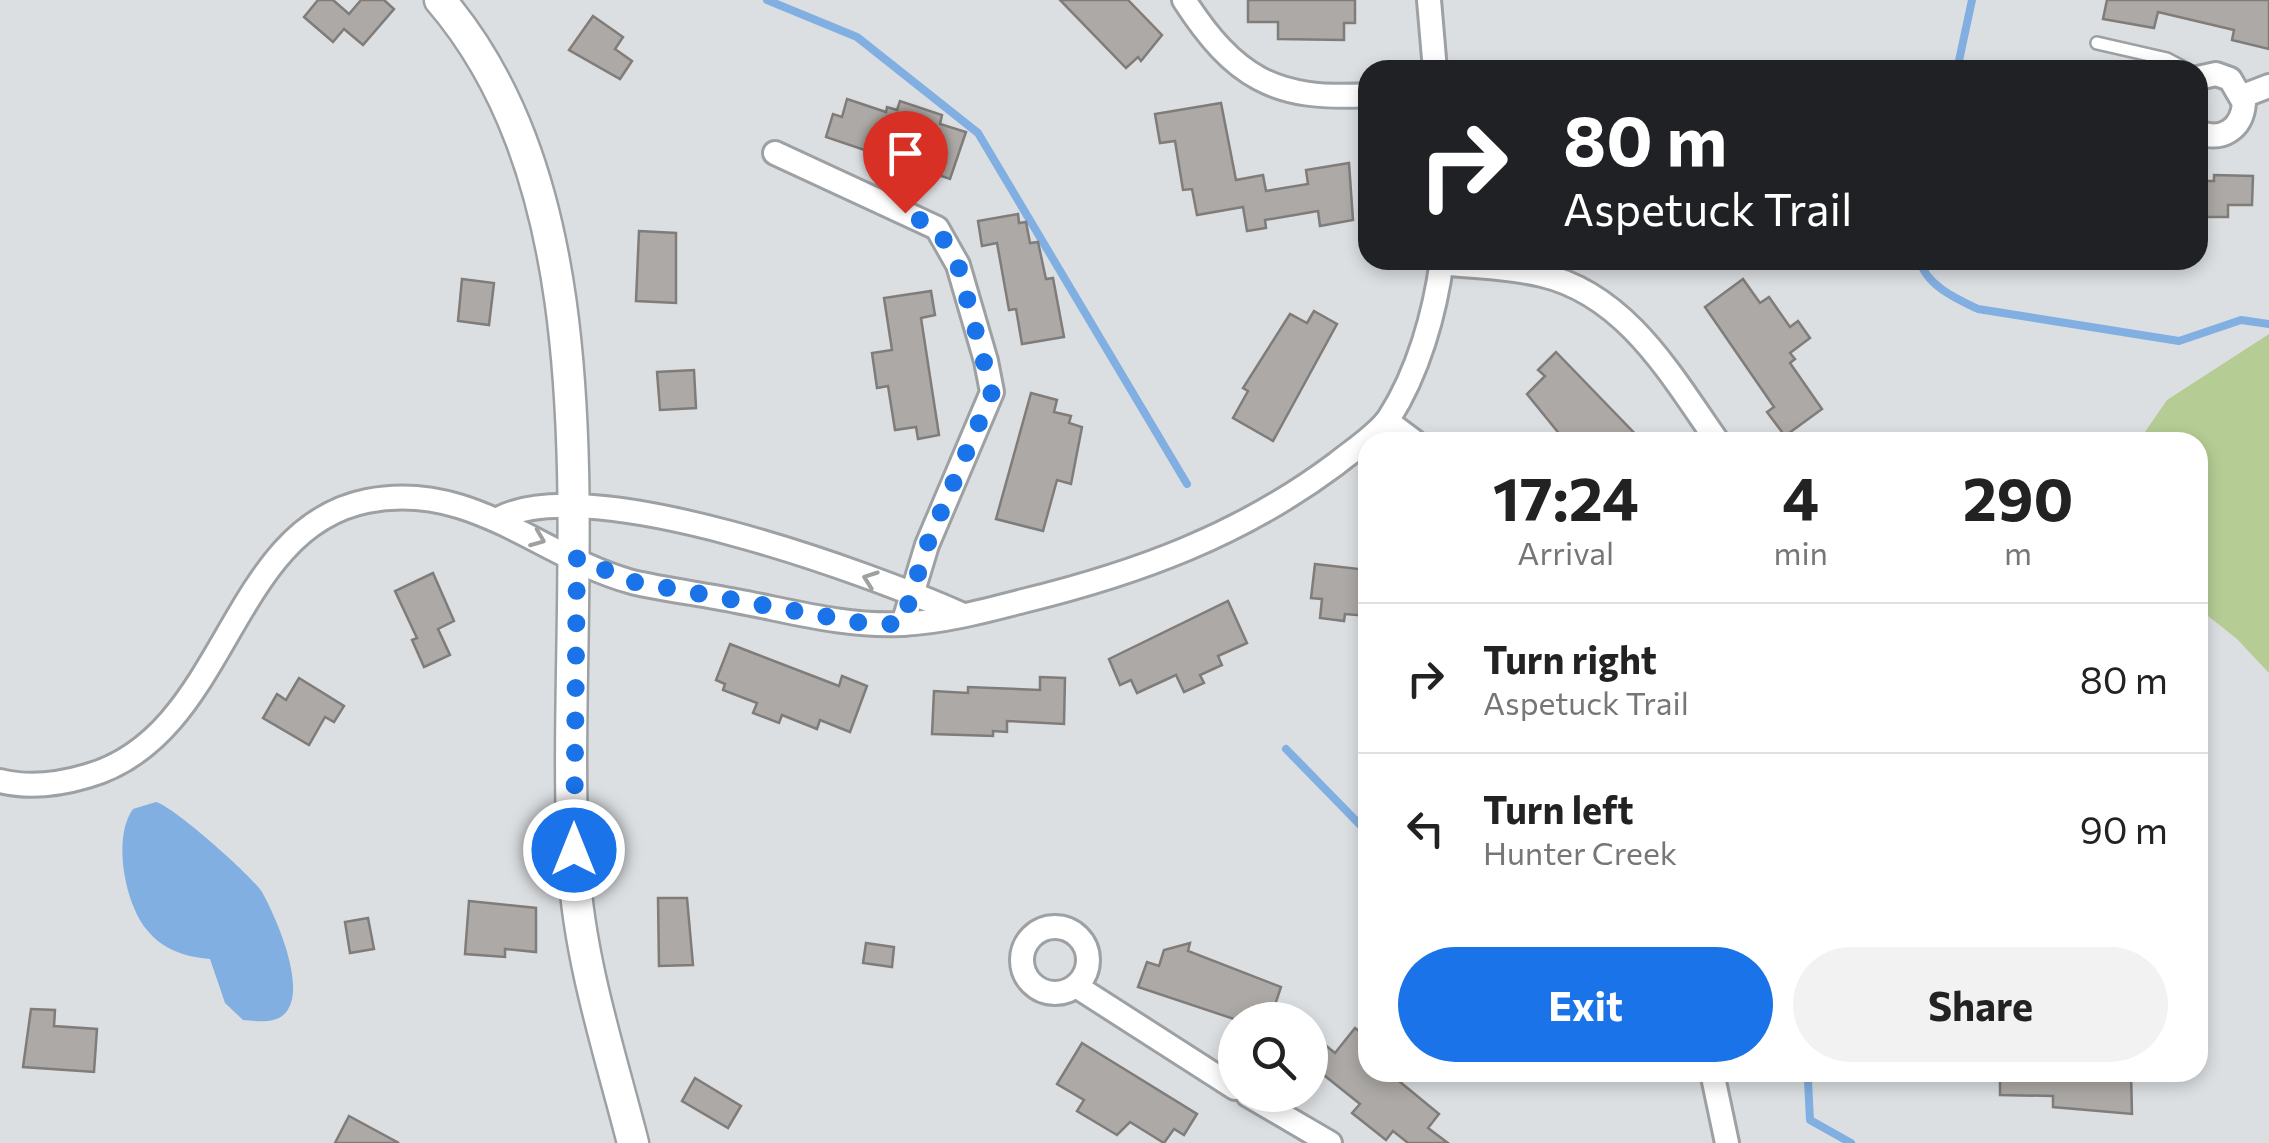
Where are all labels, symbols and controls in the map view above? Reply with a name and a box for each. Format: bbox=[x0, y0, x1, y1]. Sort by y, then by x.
text: 80 m bbox=[1563, 95, 1727, 180]
icon: right bbox=[1398, 100, 1528, 230]
pin bbox=[863, 111, 948, 214]
icon: arrive bbox=[878, 126, 933, 181]
text: Aspetuck Trail bbox=[1563, 180, 1853, 235]
text: 17:24 bbox=[1493, 460, 1639, 533]
text: 4 bbox=[1782, 460, 1819, 533]
text: 290 bbox=[1963, 460, 2073, 533]
one-way arrow bbox=[528, 528, 545, 548]
text: Arrival bbox=[1517, 532, 1614, 572]
text: min bbox=[1773, 532, 1828, 572]
text: m bbox=[2004, 532, 2032, 572]
one-way arrow bbox=[863, 570, 880, 591]
text: Turn right bbox=[1483, 635, 1657, 682]
icon: right bbox=[1398, 651, 1453, 706]
text: 80 m bbox=[2080, 655, 2168, 702]
text: Aspetuck Trail bbox=[1483, 682, 1689, 722]
text: Turn left bbox=[1483, 785, 1634, 832]
position arrow bbox=[522, 798, 626, 902]
icon: left bbox=[1398, 801, 1453, 856]
text: 90 m bbox=[2080, 805, 2168, 852]
text: Hunter Creek bbox=[1483, 832, 1677, 872]
button: Exit bbox=[1398, 947, 1773, 1062]
button: Share bbox=[1793, 947, 2168, 1062]
map controls bbox=[1218, 1002, 1328, 1112]
button: search bbox=[1218, 1002, 1328, 1112]

